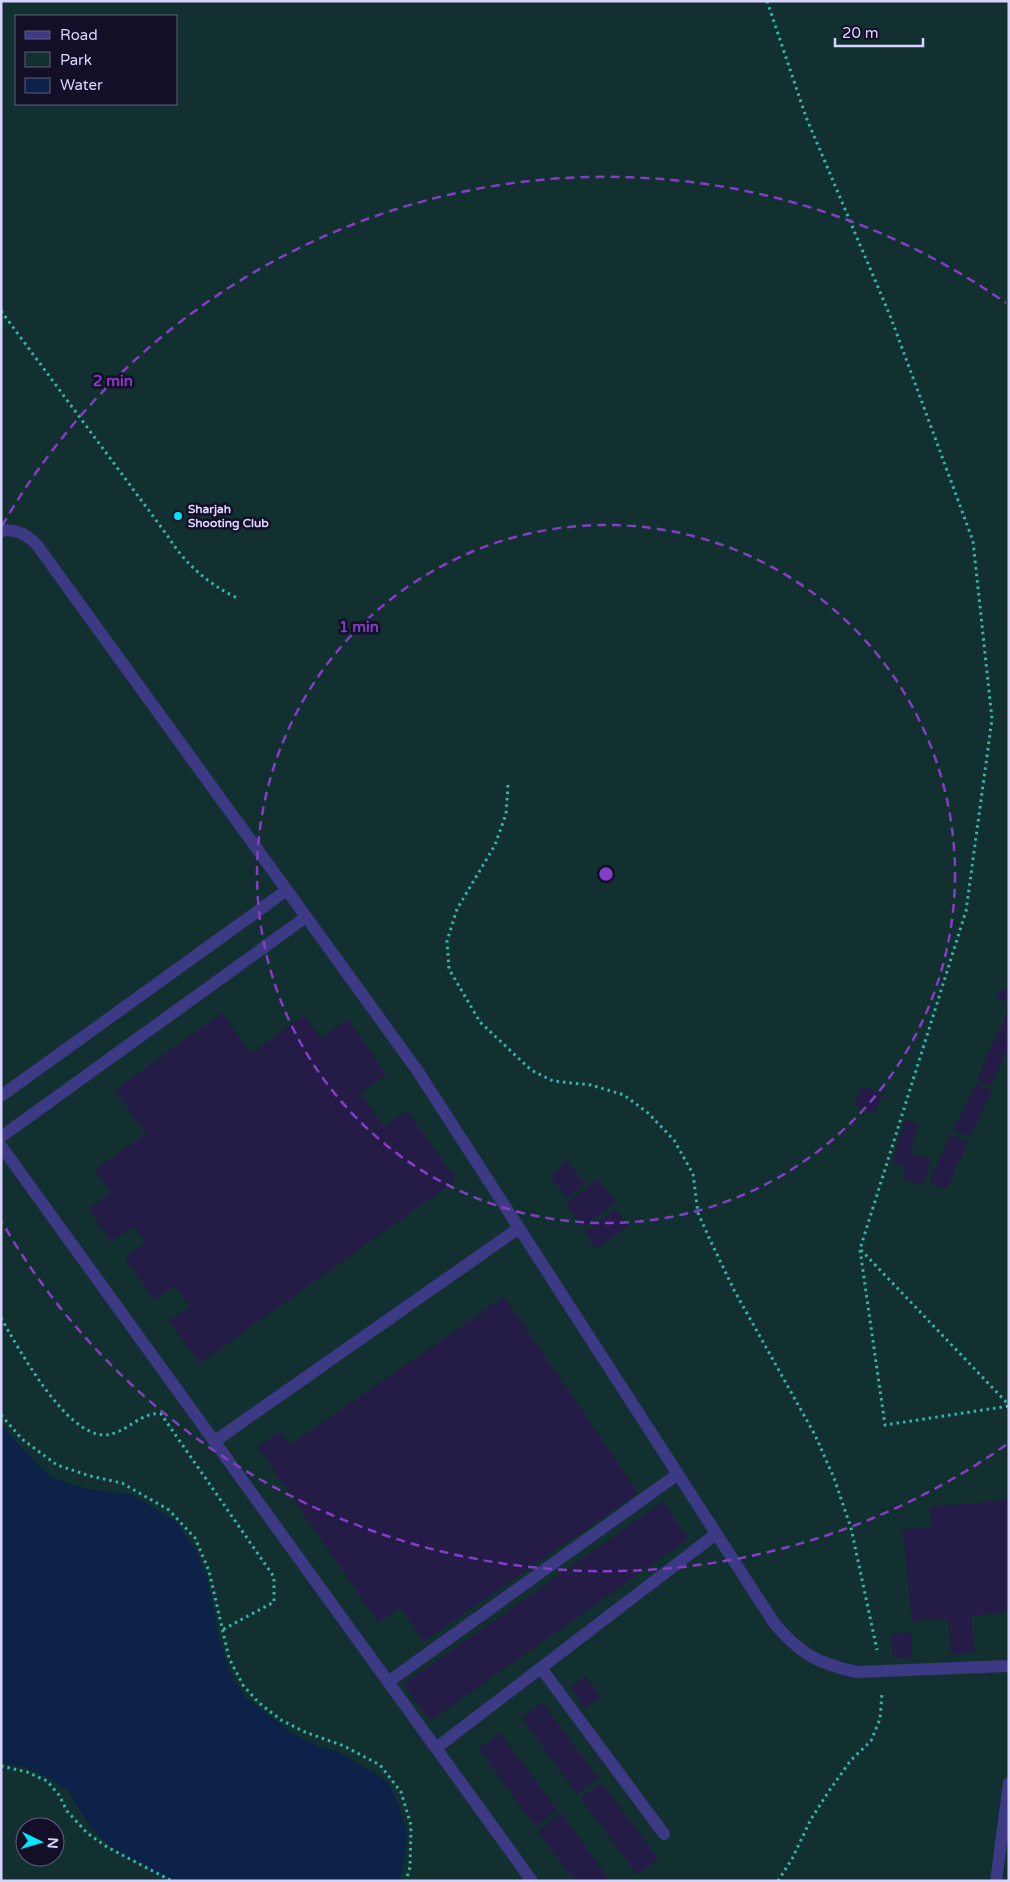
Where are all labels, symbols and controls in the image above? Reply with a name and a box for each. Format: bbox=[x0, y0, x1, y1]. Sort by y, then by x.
legend bbox=[15, 15, 178, 105]
scale bar bbox=[835, 15, 922, 47]
text: 20 m bbox=[842, 24, 879, 42]
text: Road bbox=[60, 26, 98, 44]
text: Park bbox=[60, 51, 92, 69]
text: Water bbox=[60, 76, 103, 94]
text: 2 min bbox=[93, 372, 133, 390]
place label: Sharjah Shooting Club bbox=[188, 502, 269, 531]
marker: Sharjah Shooting Club bbox=[172, 510, 184, 522]
text: 1 min bbox=[339, 618, 379, 636]
centre of rings bbox=[597, 865, 615, 883]
north arrow bbox=[15, 1817, 65, 1867]
text: N bbox=[43, 1837, 61, 1849]

